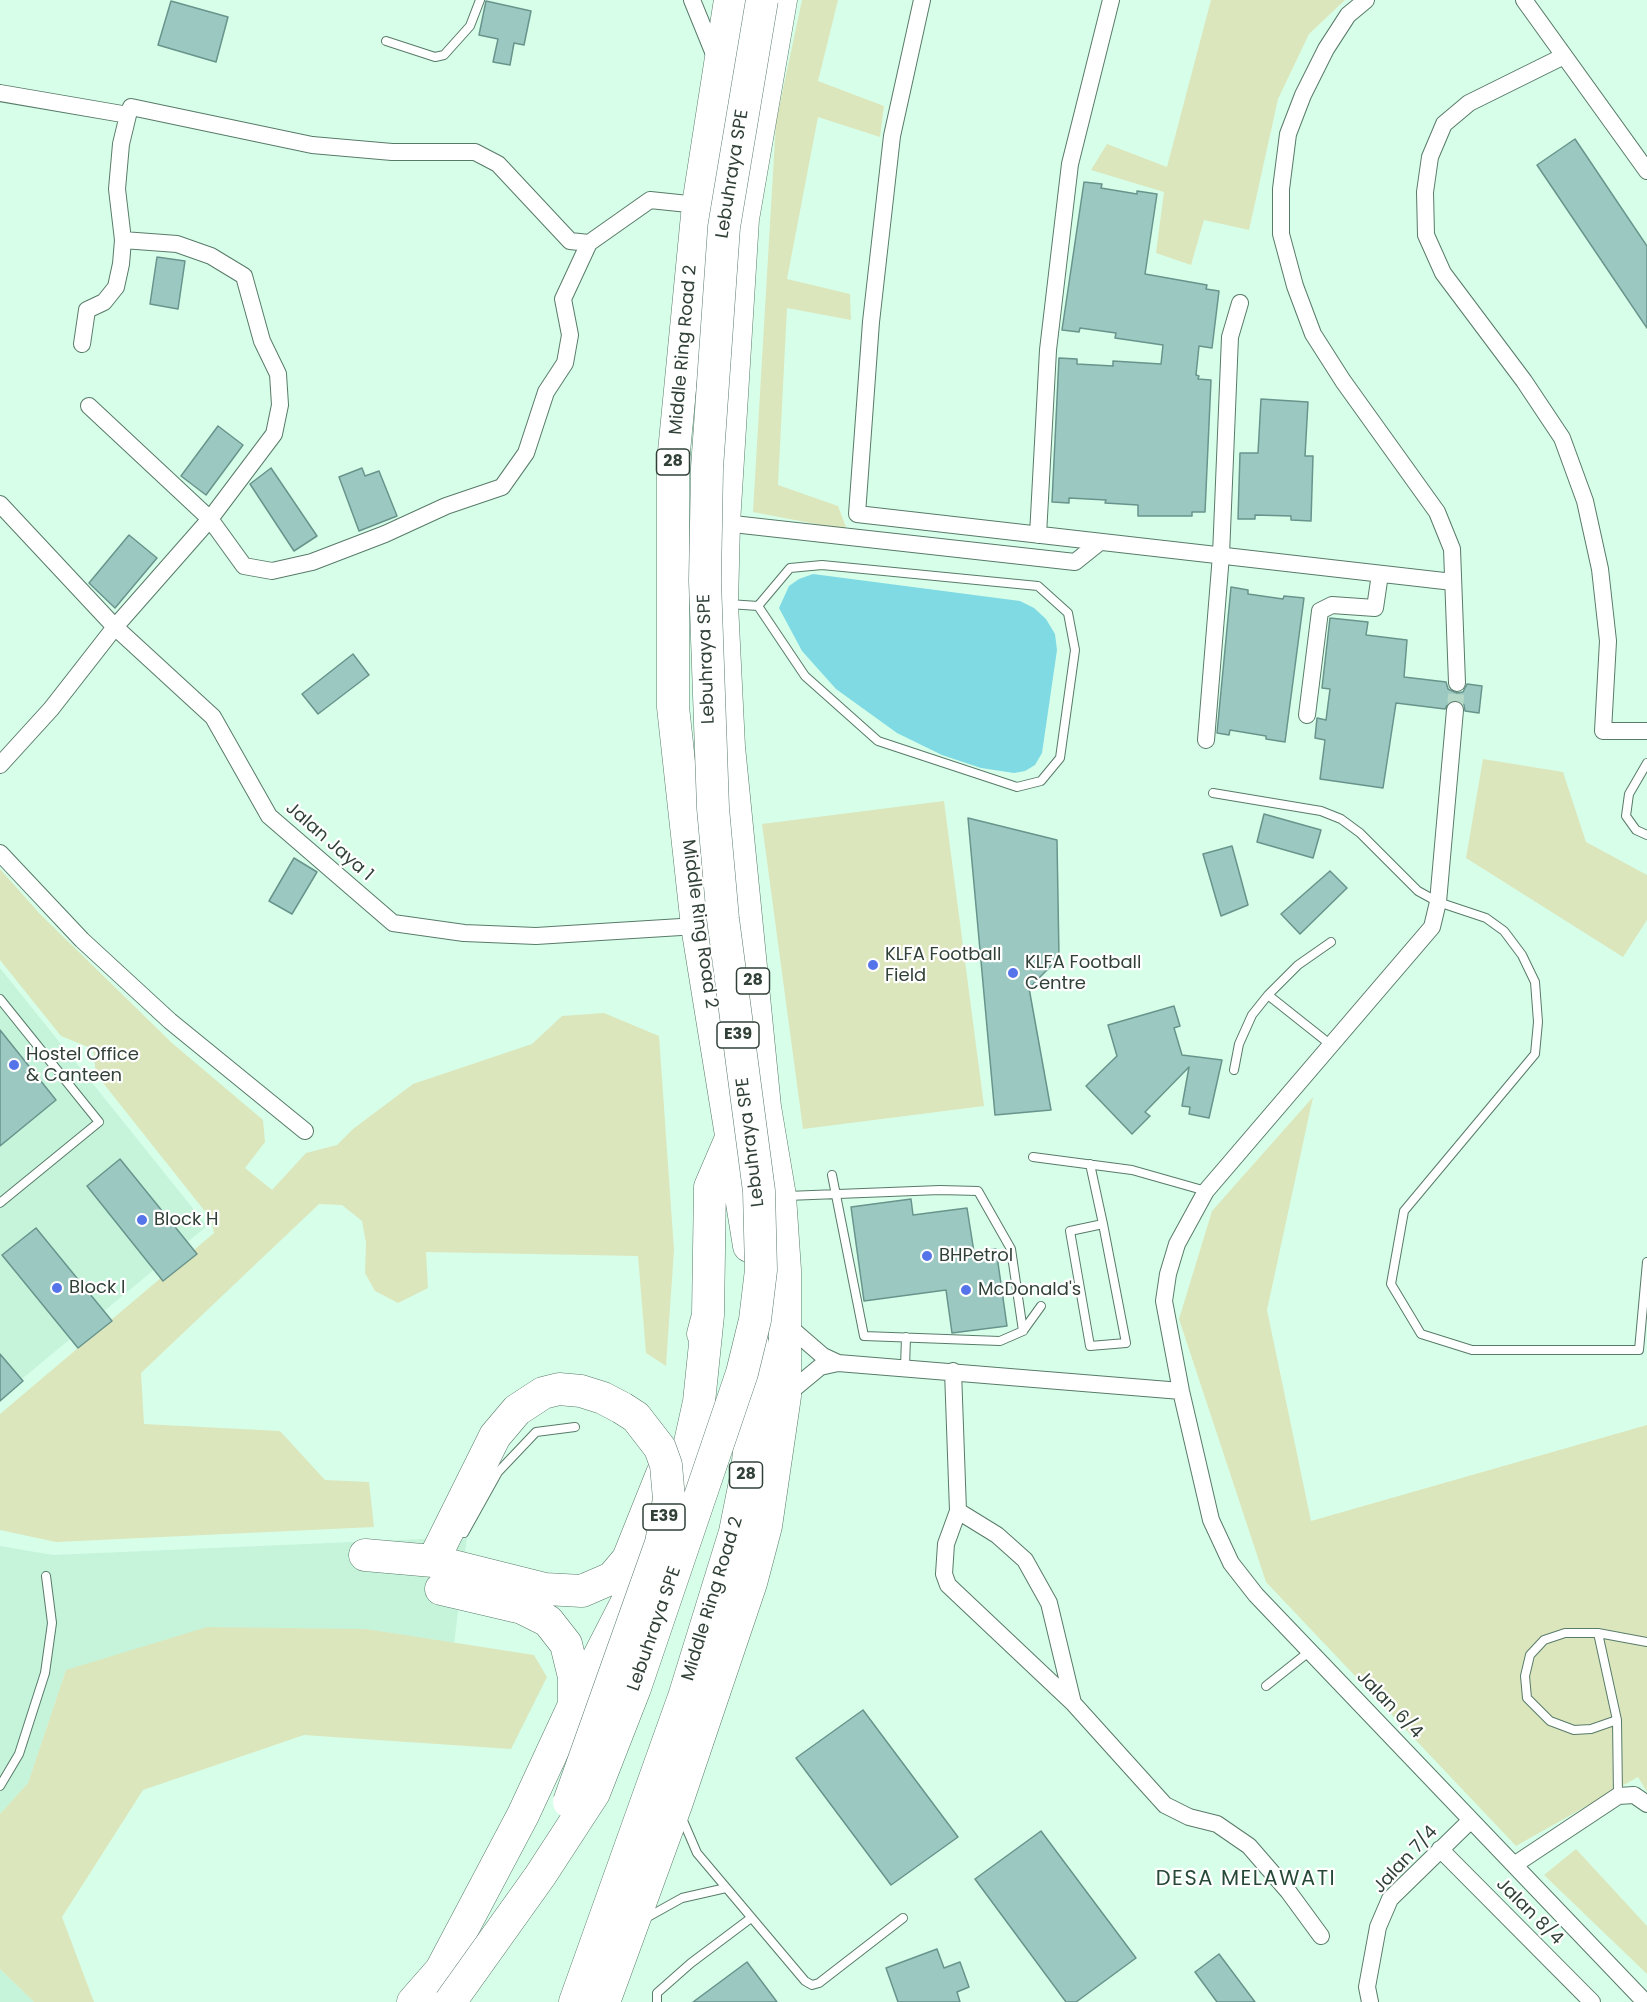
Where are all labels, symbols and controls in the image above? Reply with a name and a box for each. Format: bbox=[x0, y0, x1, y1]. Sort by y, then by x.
street label: Lebuhraya SPE bbox=[712, 108, 754, 240]
street label: Middle Ring Road 2 bbox=[666, 264, 702, 436]
road number: 28 bbox=[656, 449, 690, 475]
street label: Lebuhraya SPE bbox=[694, 593, 720, 725]
street label: Jalan Jaya 1 bbox=[281, 798, 377, 886]
street label: Middle Ring Road 2 bbox=[676, 838, 722, 1010]
place label: KLFA Football Field bbox=[885, 944, 1001, 986]
place label: KLFA Football Centre bbox=[1025, 952, 1141, 994]
marker: KLFA Football Field bbox=[866, 958, 880, 972]
marker: KLFA Football Centre bbox=[1006, 966, 1020, 980]
road number: 28 bbox=[736, 968, 770, 994]
road number: E39 bbox=[717, 1022, 759, 1048]
place label: Hostel Office & Canteen bbox=[26, 1044, 139, 1086]
marker: Hostel Office & Canteen bbox=[7, 1058, 21, 1072]
street label: Lebuhraya SPE bbox=[732, 1076, 770, 1208]
place label: Block H bbox=[154, 1209, 218, 1231]
marker: Block H bbox=[135, 1213, 149, 1227]
place label: BHPetrol bbox=[939, 1245, 1013, 1267]
marker: BHPetrol bbox=[920, 1249, 934, 1263]
place label: Block I bbox=[69, 1277, 125, 1299]
place label: McDonald's bbox=[978, 1279, 1081, 1301]
marker: Block I bbox=[50, 1281, 64, 1295]
marker: McDonald's bbox=[959, 1283, 973, 1297]
road number: 28 bbox=[730, 1462, 762, 1488]
road number: E39 bbox=[643, 1504, 685, 1530]
street label: Middle Ring Road 2 bbox=[678, 1514, 748, 1684]
street label: Lebuhraya SPE bbox=[624, 1564, 686, 1694]
street label: Jalan 6/4 bbox=[1351, 1667, 1427, 1743]
street label: Jalan 7/4 bbox=[1369, 1822, 1443, 1898]
district label: DESA MELAWATI bbox=[1156, 1867, 1336, 1893]
street label: Jalan 8/4 bbox=[1491, 1874, 1567, 1950]

